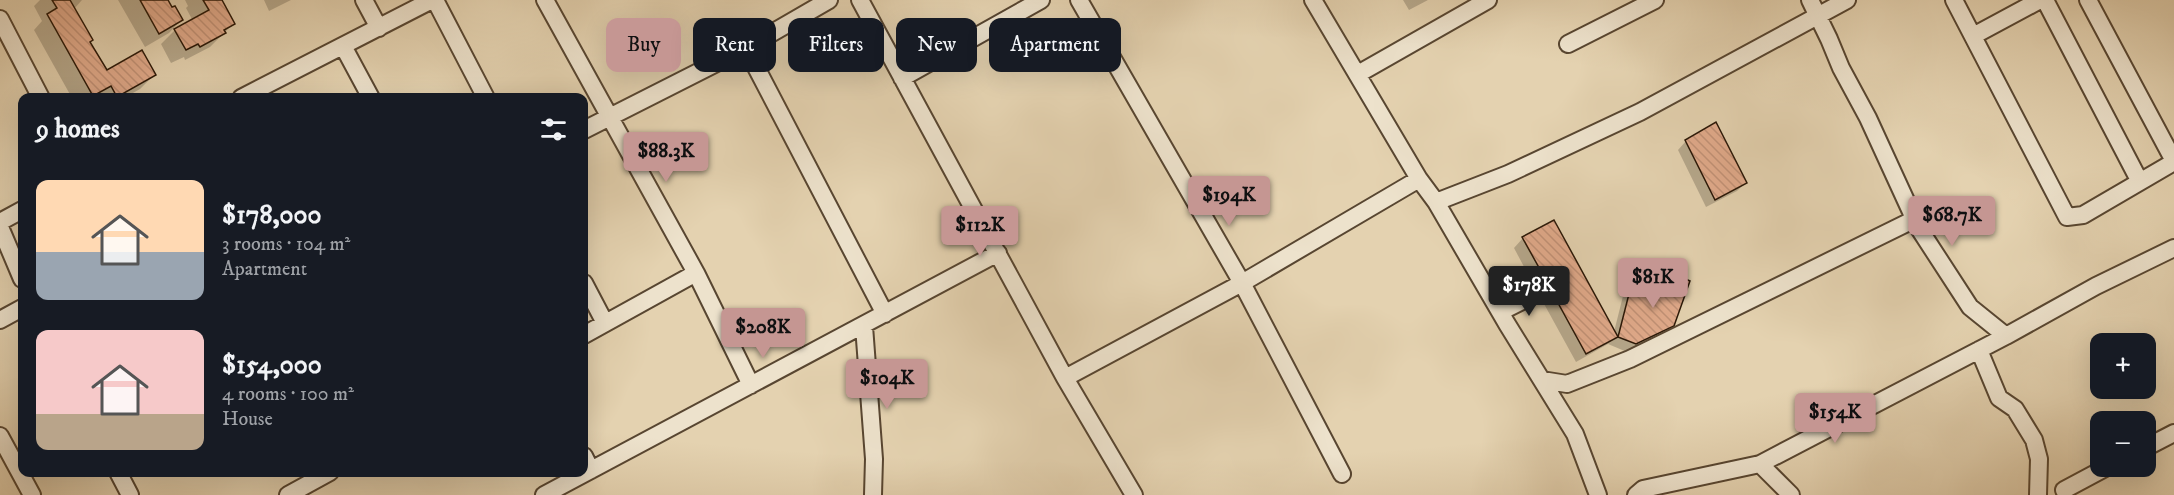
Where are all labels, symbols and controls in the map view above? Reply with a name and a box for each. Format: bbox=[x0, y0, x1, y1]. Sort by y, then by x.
chip: Buy bbox=[606, 18, 681, 72]
chip: Rent bbox=[693, 18, 776, 72]
chip: Filters bbox=[788, 18, 884, 72]
chip: New bbox=[896, 18, 977, 72]
chip: Apartment bbox=[989, 18, 1121, 72]
text: 9 homes bbox=[36, 113, 120, 146]
icon: filters bbox=[537, 113, 570, 146]
pin: $88.3K bbox=[617, 132, 715, 183]
text: $88.3K bbox=[637, 139, 695, 164]
pin: $194K bbox=[1187, 176, 1271, 227]
text: $194K bbox=[1202, 183, 1256, 208]
pin: $68.7K bbox=[1903, 196, 2001, 247]
text: $178,000 bbox=[222, 199, 321, 232]
text: $68.7K bbox=[1922, 203, 1982, 228]
icon: home bbox=[84, 204, 156, 276]
pin: $112K bbox=[938, 206, 1022, 257]
text: $112K bbox=[955, 213, 1005, 238]
text: 3 rooms · 104 m² bbox=[222, 232, 350, 257]
text: Apartment bbox=[222, 257, 307, 282]
pin: $81K bbox=[1617, 258, 1689, 309]
text: $81K bbox=[1632, 265, 1674, 290]
pin: $178K bbox=[1487, 266, 1571, 317]
text: $178K bbox=[1503, 273, 1555, 298]
pin: $208K bbox=[721, 308, 805, 359]
text: $208K bbox=[735, 315, 791, 340]
map controls bbox=[2090, 333, 2156, 477]
button: + bbox=[2090, 333, 2156, 399]
text: $154,000 bbox=[222, 349, 322, 382]
icon: home bbox=[84, 354, 156, 426]
pin: $104K bbox=[845, 359, 929, 410]
text: $104K bbox=[860, 366, 914, 391]
text: 4 rooms · 100 m² bbox=[222, 382, 354, 407]
pin: $154K bbox=[1793, 393, 1877, 444]
text: $154K bbox=[1809, 400, 1861, 425]
text: House bbox=[222, 407, 273, 432]
button: − bbox=[2090, 411, 2156, 477]

